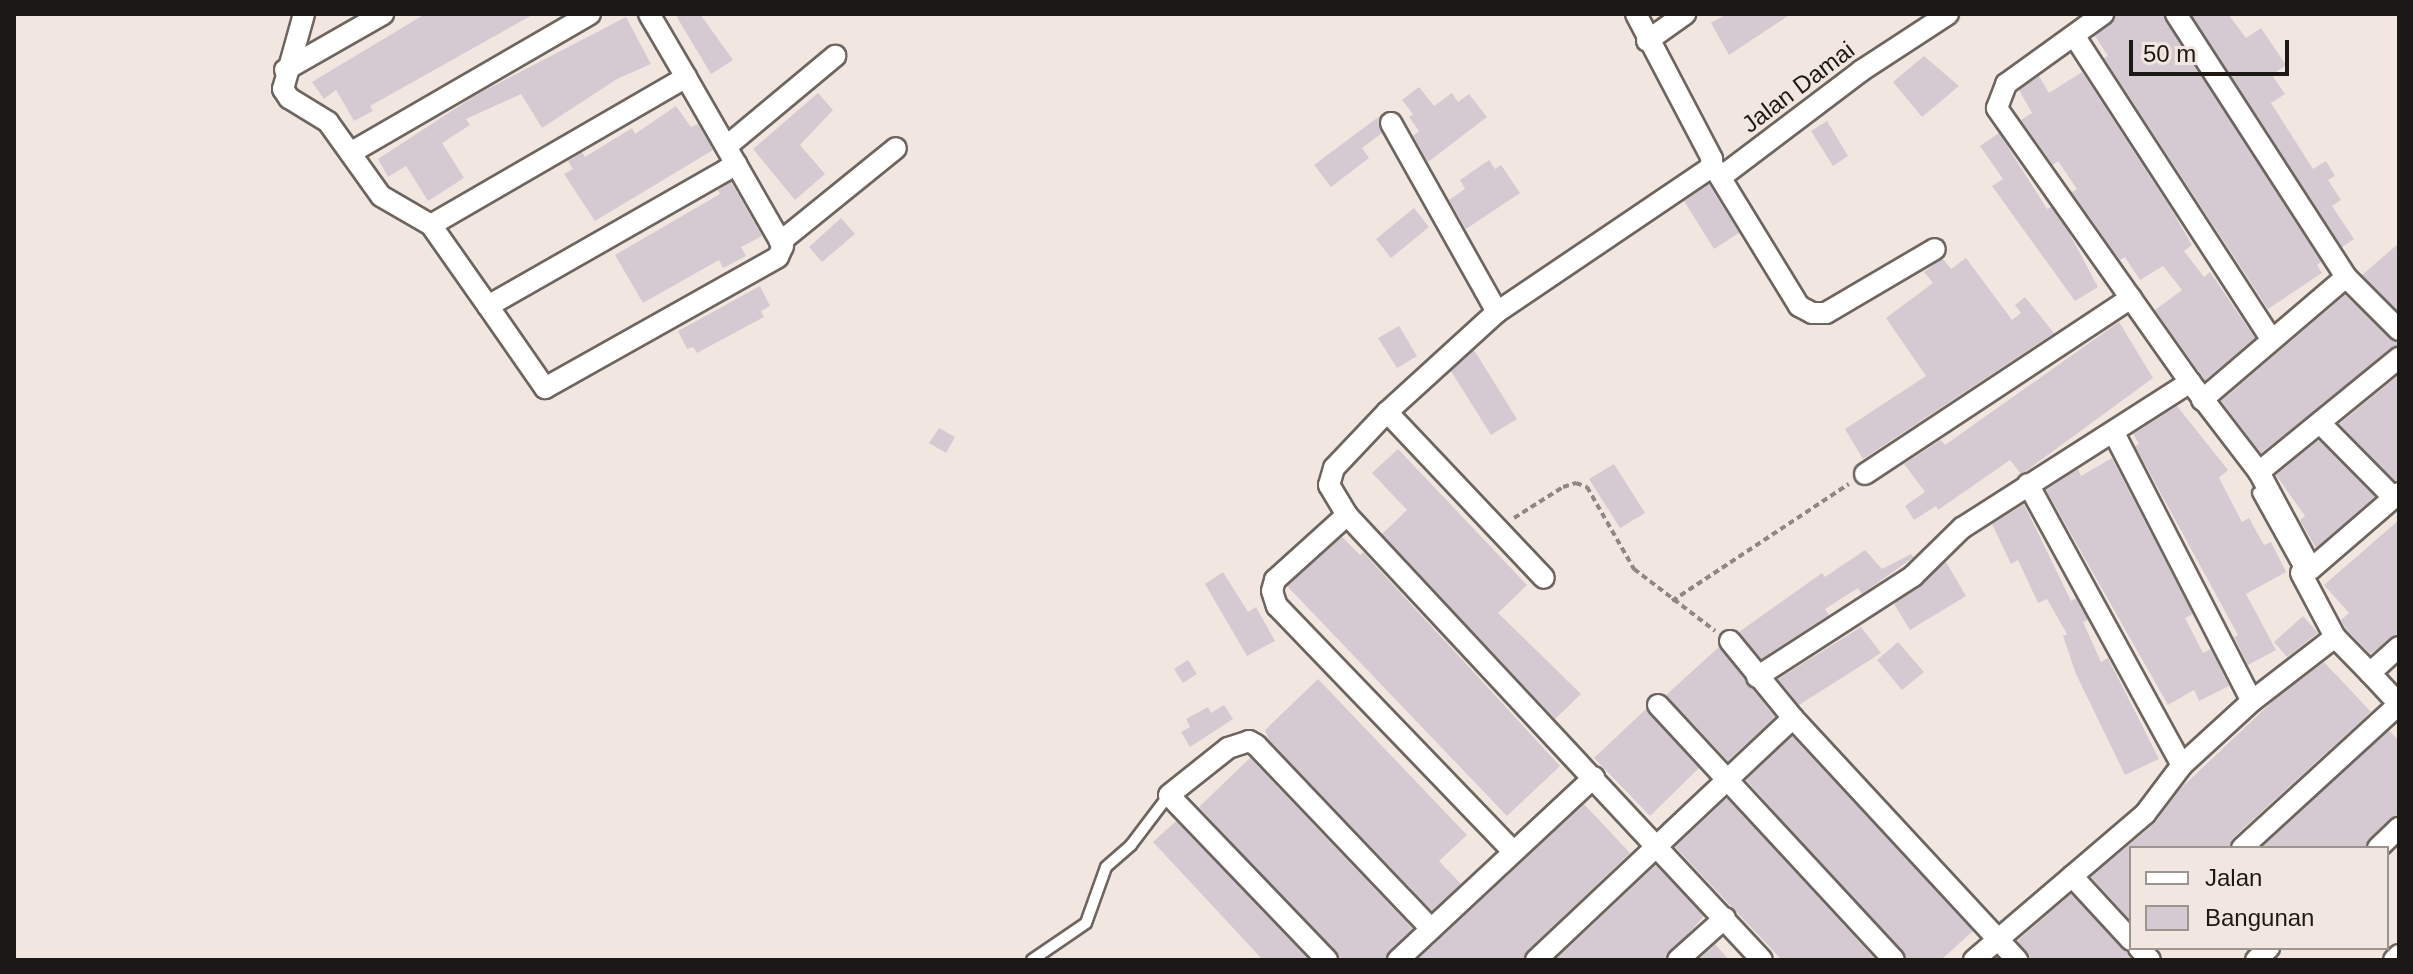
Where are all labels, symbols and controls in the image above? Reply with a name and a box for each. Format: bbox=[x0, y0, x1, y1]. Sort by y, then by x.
scale bar bbox=[2133, 24, 2293, 74]
street label: Jalan Damai bbox=[1736, 35, 1860, 139]
text: 50 m bbox=[2143, 40, 2196, 67]
legend bbox=[2129, 846, 2389, 950]
text: Jalan bbox=[2205, 864, 2262, 891]
text: Bangunan bbox=[2205, 904, 2314, 931]

